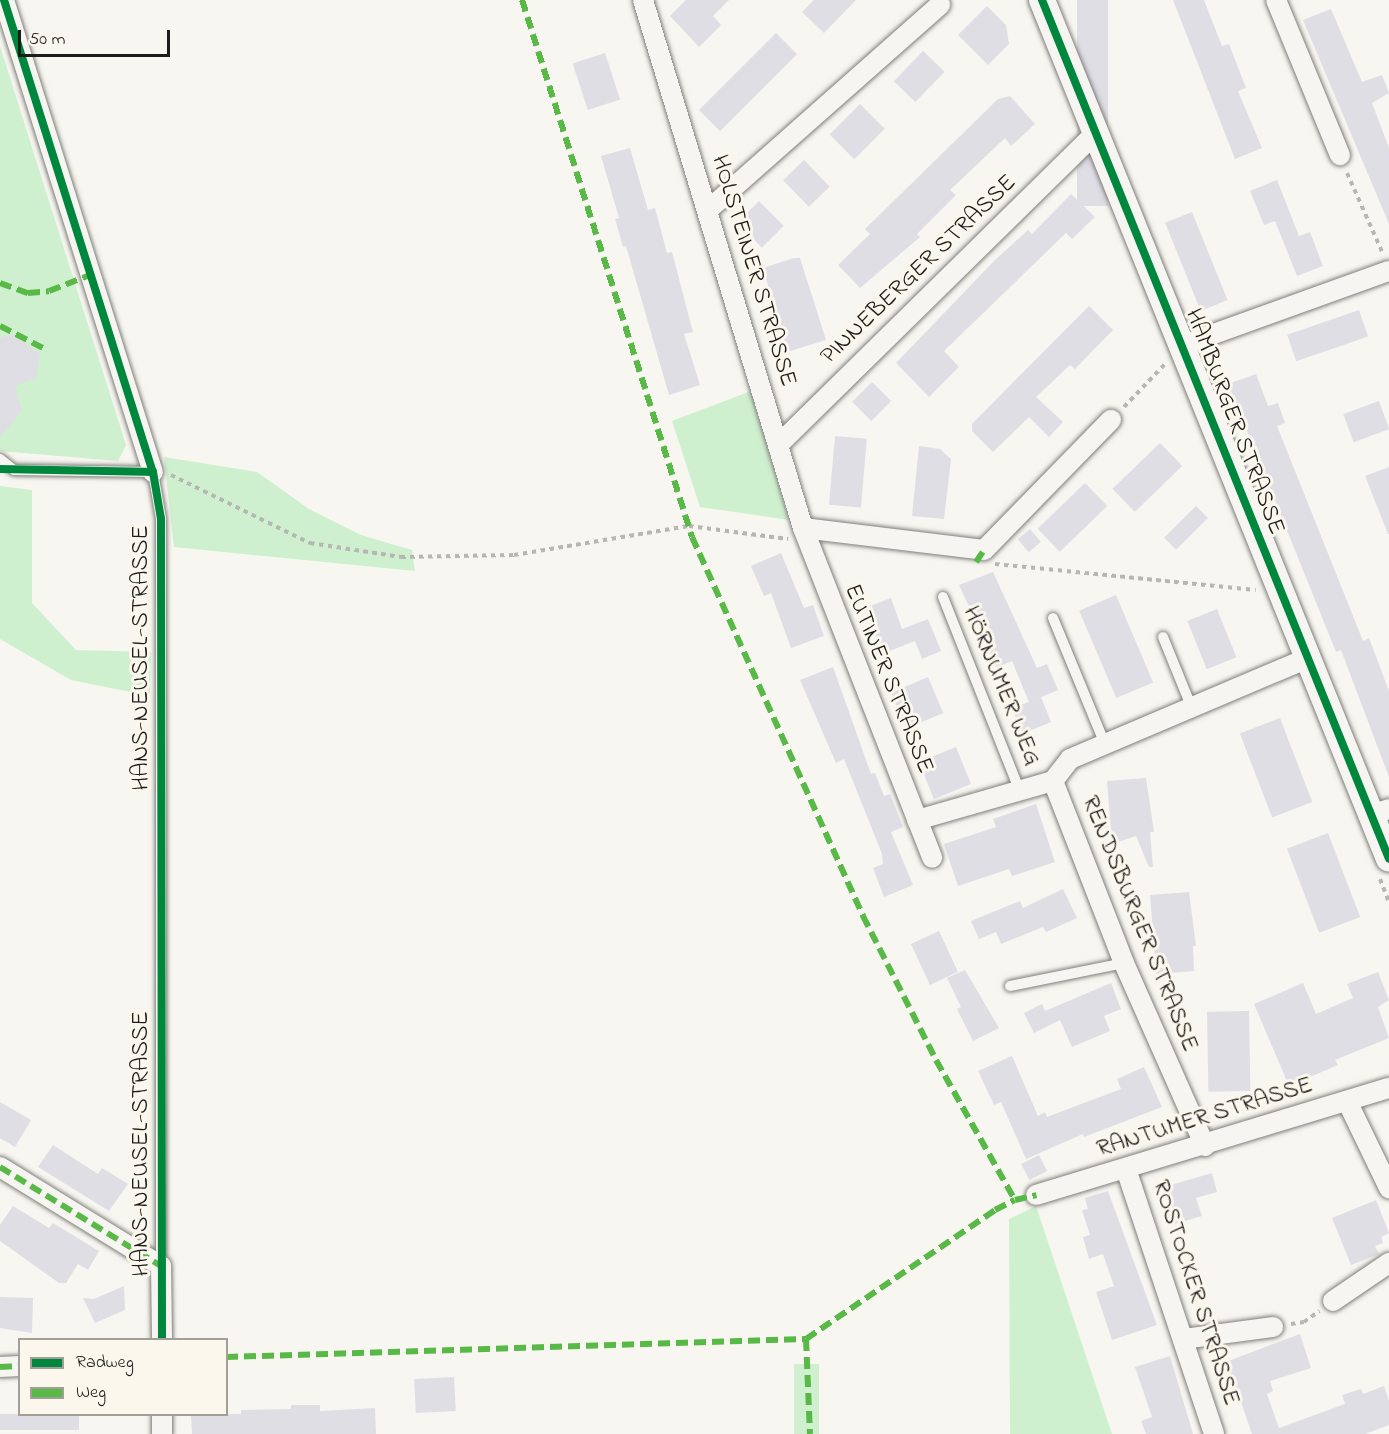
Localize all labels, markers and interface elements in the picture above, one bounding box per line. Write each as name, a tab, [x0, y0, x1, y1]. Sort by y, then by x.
scale bar	[21, 18, 172, 56]
text: 50 m	[29, 27, 66, 53]
street label: HOLSTEINER STRASSE	[704, 152, 802, 390]
street label: PINNEBERGER STRASSE	[815, 169, 1023, 371]
street label: HAMBURGER STRASSE	[1178, 305, 1290, 539]
street label: HANS-NEUSEL-STRASSE	[128, 525, 156, 791]
street label: EUTINER STRASSE	[837, 580, 939, 778]
street label: HÖRNUMER WEG	[956, 602, 1046, 770]
street label: RENDSBURGER STRASSE	[1074, 792, 1204, 1056]
street label: HANS-NEUSEL-STRASSE	[128, 1011, 156, 1277]
street label: RANTUMER STRASSE	[1094, 1071, 1316, 1165]
street label: ROSTOCKER STRASSE	[1145, 1177, 1245, 1409]
legend	[18, 1338, 228, 1416]
text: Radweg	[76, 1350, 134, 1376]
text: Weg	[76, 1380, 106, 1406]

